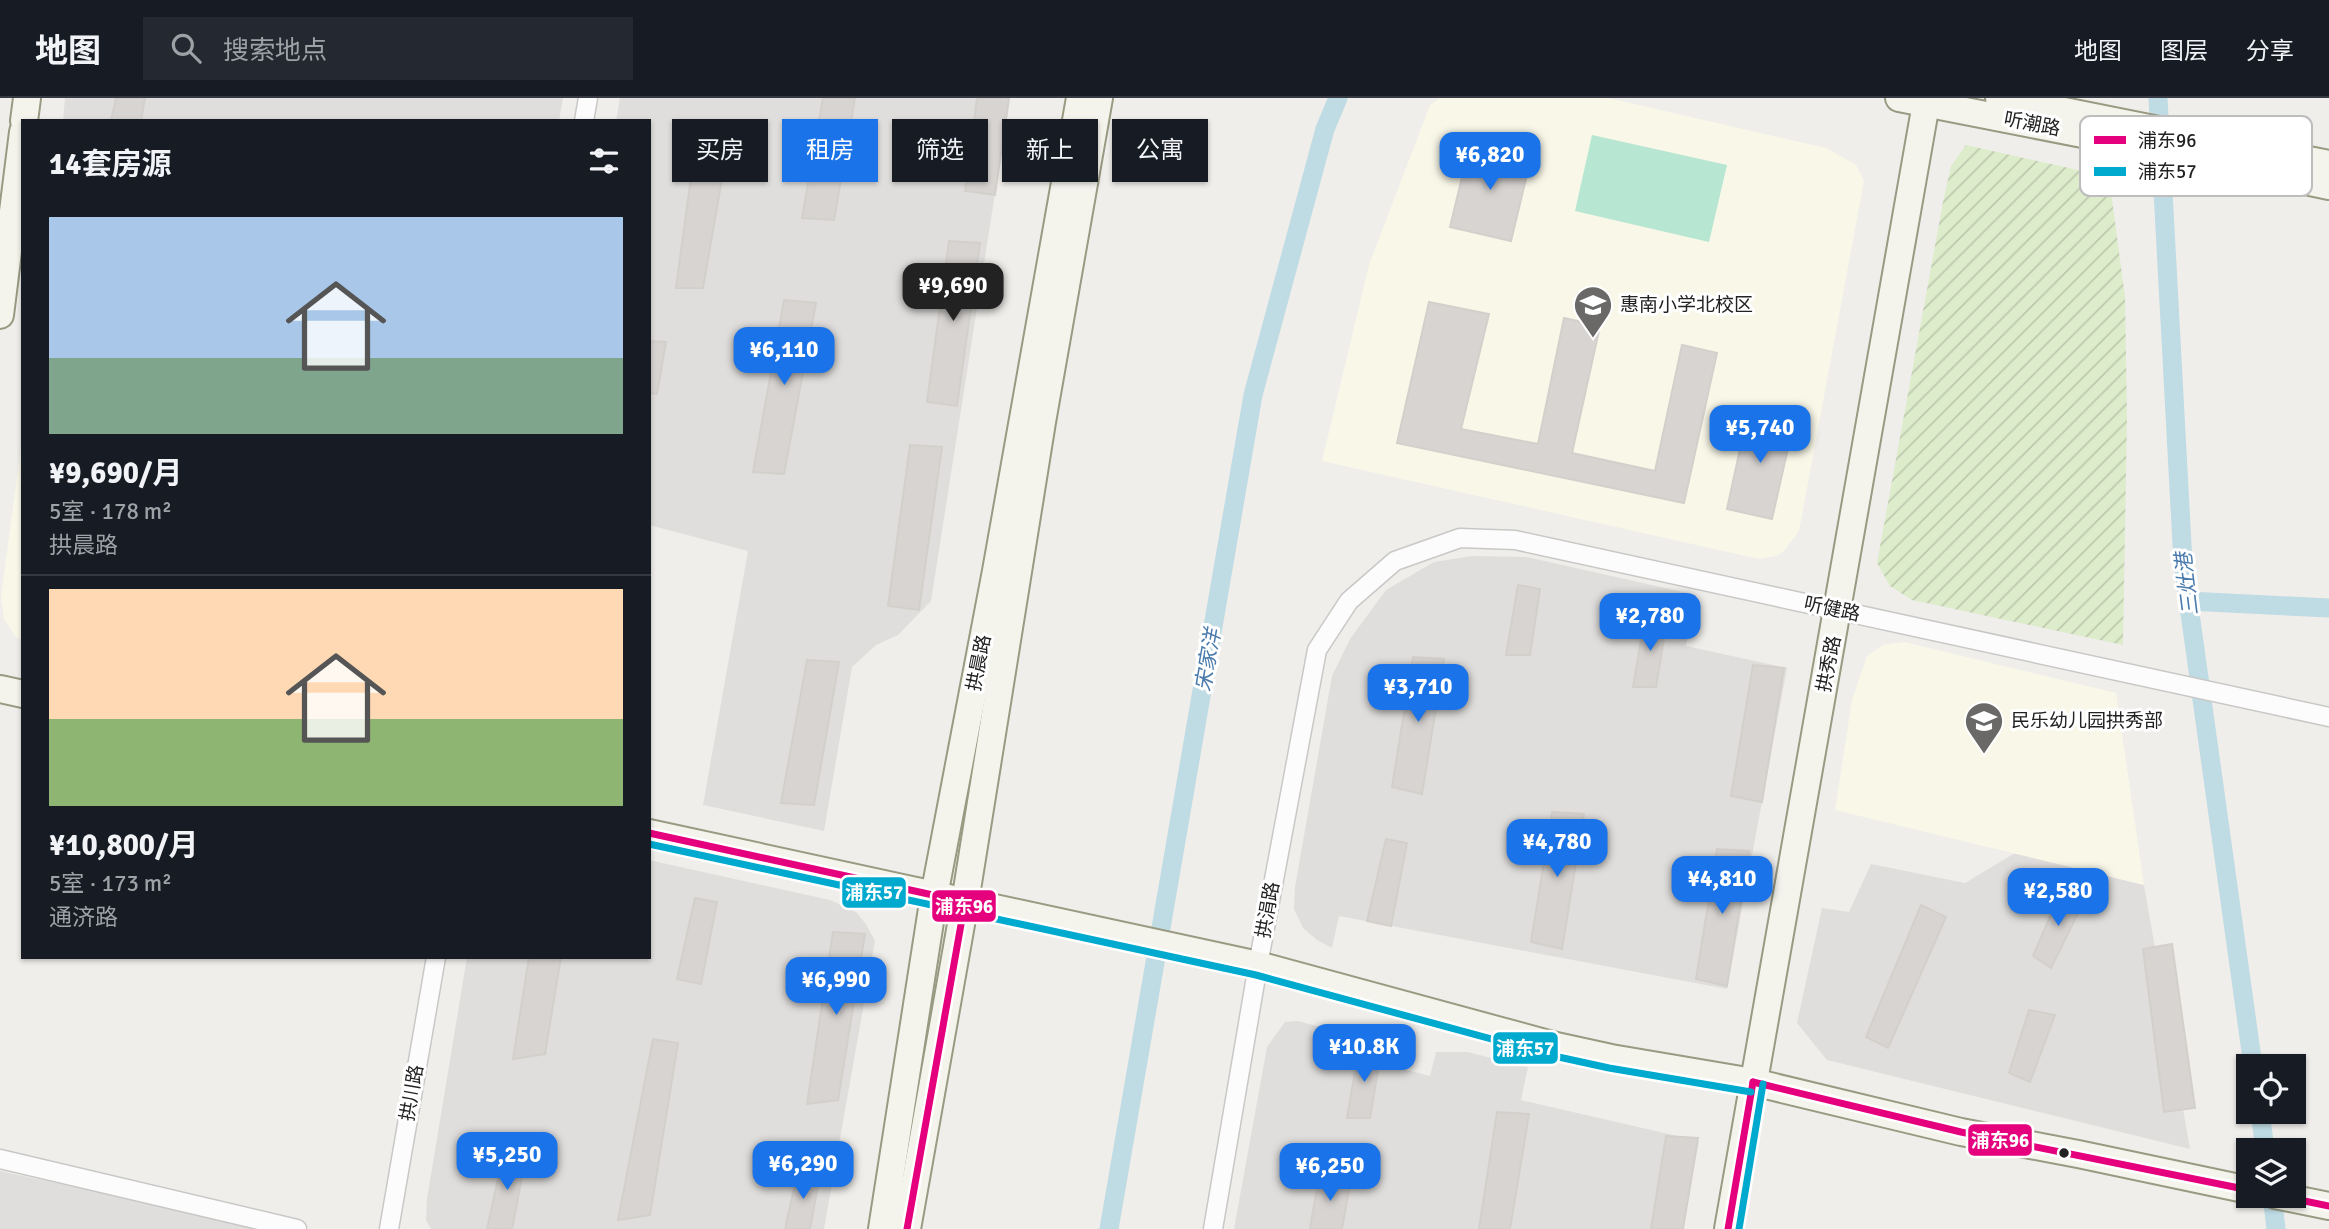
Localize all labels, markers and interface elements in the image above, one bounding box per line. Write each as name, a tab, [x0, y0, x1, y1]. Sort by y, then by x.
search box	[143, 17, 633, 80]
icon: search	[167, 29, 205, 67]
text: 地图	[35, 31, 101, 72]
text: 搜索地点	[223, 35, 327, 67]
text: 地图	[2074, 36, 2122, 66]
text: 图层	[2160, 36, 2208, 66]
text: 分享	[2246, 36, 2294, 66]
street label: 听潮路	[2002, 107, 2062, 141]
legend	[2080, 116, 2312, 196]
chip: 买房	[672, 119, 768, 182]
chip: 租房	[782, 119, 878, 182]
chip: 筛选	[892, 119, 988, 182]
chip: 新上	[1002, 119, 1098, 182]
chip: 公寓	[1112, 119, 1208, 182]
text: 浦东96	[2138, 129, 2197, 153]
pin: ¥6,820	[1433, 132, 1547, 192]
text: ¥6,820	[1456, 140, 1524, 169]
icon: filters	[585, 142, 623, 180]
text: 14套房源	[49, 146, 171, 183]
text: 浦东57	[2138, 160, 2197, 184]
icon: home	[273, 263, 399, 389]
pin: ¥9,690	[896, 264, 1010, 323]
text: ¥9,690	[919, 271, 987, 300]
school or university icon: 惠南小学北校区	[1572, 284, 1614, 339]
place label: 惠南小学北校区	[1620, 293, 1753, 317]
pin: ¥6,110	[727, 328, 841, 387]
text: ¥6,110	[750, 335, 818, 364]
pin: ¥5,740	[1703, 406, 1817, 465]
text: ¥5,740	[1726, 413, 1794, 442]
text: ¥9,690/月	[49, 455, 182, 492]
text: 5室 · 178 m²	[49, 497, 172, 526]
text: 拱晨路	[49, 531, 118, 560]
water label: 三灶港	[2170, 548, 2204, 617]
street label: 听健路	[1802, 591, 1862, 627]
pin: ¥2,780	[1593, 594, 1707, 653]
text: ¥2,780	[1616, 601, 1684, 630]
water label: 宋家洋	[1190, 624, 1227, 693]
street label: 拱晨路	[962, 633, 996, 693]
street label: 拱秀路	[1812, 634, 1846, 694]
icon: home	[273, 635, 399, 761]
pin: ¥3,710	[1361, 664, 1475, 724]
text: ¥3,710	[1384, 672, 1452, 701]
school or university icon: 民乐幼儿园拱秀部	[1963, 700, 2005, 755]
place label: 民乐幼儿园拱秀部	[2011, 709, 2163, 733]
pin: ¥4,780	[1500, 820, 1614, 879]
text: ¥10,800/月	[49, 827, 199, 864]
text: ¥4,780	[1523, 827, 1591, 856]
pin: ¥4,810	[1665, 856, 1779, 916]
text: ¥4,810	[1688, 864, 1756, 893]
pin: ¥2,580	[2001, 868, 2115, 928]
text: 5室 · 173 m²	[49, 869, 172, 898]
line badge: 浦东57	[841, 876, 907, 909]
text: ¥2,580	[2024, 876, 2092, 905]
street label: 拱涓路	[1251, 880, 1285, 940]
text: 浦东57	[845, 881, 903, 905]
line badge: 浦东96	[931, 889, 997, 923]
text: 浦东96	[935, 895, 993, 919]
text: 通济路	[49, 903, 118, 932]
pin: ¥6,990	[779, 958, 893, 1017]
text: ¥6,990	[802, 965, 870, 994]
pin: ¥10.8K	[1307, 1024, 1421, 1084]
line badge: 浦东57	[1492, 1031, 1559, 1065]
text: ¥10.8K	[1329, 1032, 1399, 1061]
text: 浦东57	[1496, 1037, 1554, 1061]
map controls	[2236, 1054, 2306, 1208]
button: locate	[2236, 1054, 2306, 1124]
street label: 拱川路	[395, 1063, 429, 1123]
line badge: 浦东96	[1967, 1123, 2033, 1157]
text: 浦东96	[1971, 1129, 2029, 1153]
pin: ¥5,250	[450, 1132, 564, 1192]
button: layers	[2236, 1138, 2306, 1208]
text: ¥5,250	[473, 1140, 541, 1169]
pin: ¥6,290	[746, 1142, 860, 1201]
pin: ¥6,250	[1273, 1144, 1387, 1203]
unlabelled marker	[2057, 1146, 2071, 1160]
text: ¥6,290	[769, 1149, 837, 1178]
text: ¥6,250	[1296, 1151, 1364, 1180]

